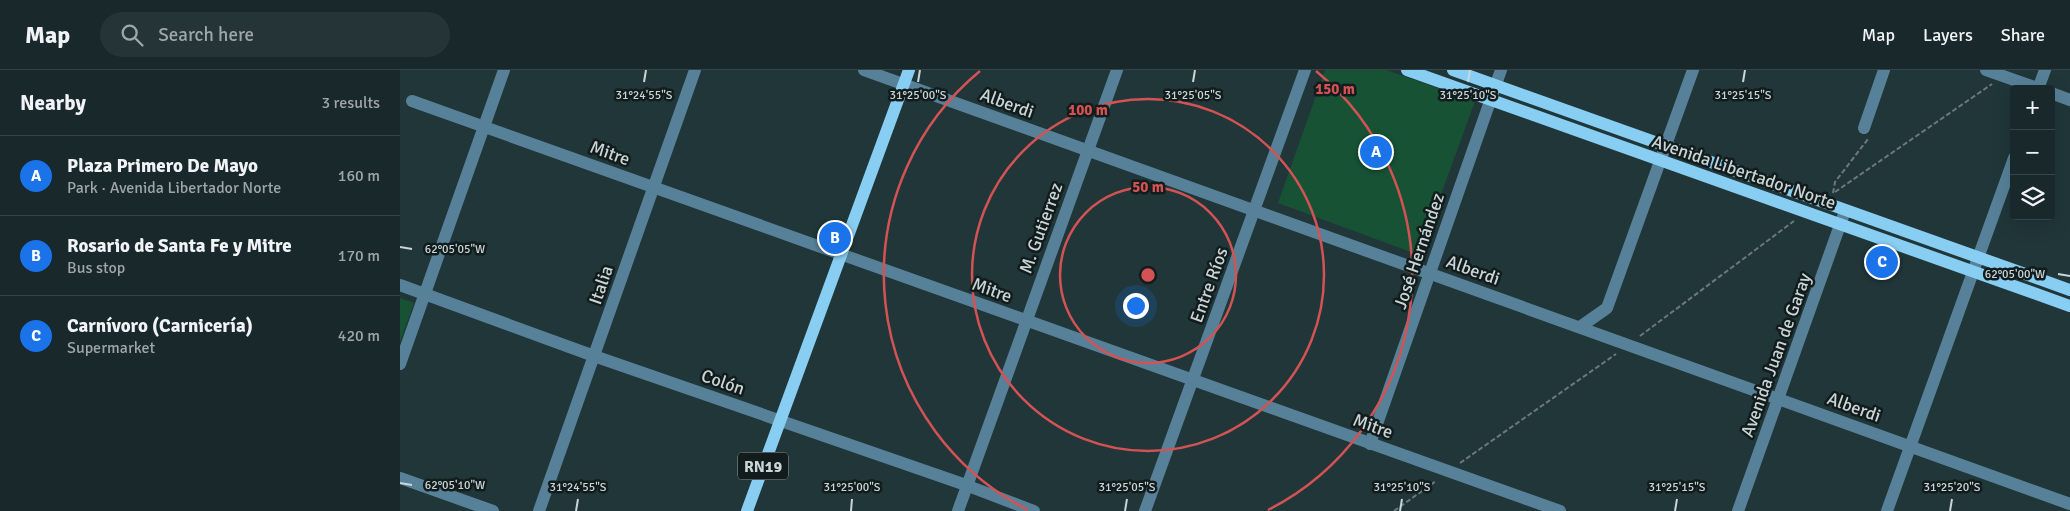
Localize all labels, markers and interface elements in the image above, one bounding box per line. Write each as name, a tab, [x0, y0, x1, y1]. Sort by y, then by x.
search box	[100, 12, 450, 57]
text: Map	[25, 20, 70, 50]
icon: search	[118, 21, 146, 49]
text: Search here	[158, 23, 254, 47]
text: Map	[1862, 24, 1895, 46]
text: Layers	[1923, 24, 1973, 46]
text: Share	[2001, 24, 2045, 46]
text: 150 m	[1315, 80, 1355, 98]
street label: Alberdi	[977, 83, 1037, 123]
map controls	[2010, 85, 2055, 220]
button: +	[2010, 85, 2055, 130]
text: 31°24'55"S	[615, 88, 673, 103]
text: 31°25'00"S	[889, 88, 947, 103]
text: 31°25'05"S	[1164, 88, 1222, 103]
text: 31°25'10"S	[1439, 88, 1497, 103]
text: 31°25'15"S	[1714, 88, 1772, 103]
text: Nearby	[20, 90, 86, 116]
text: 3 results	[321, 93, 380, 113]
text: 100 m	[1068, 101, 1108, 119]
street label: Avenida Libertador Norte	[1649, 130, 1839, 214]
button: −	[2010, 130, 2055, 175]
pin: A	[1360, 133, 1392, 171]
street label: Mitre	[587, 136, 633, 170]
text: Plaza Primero De Mayo	[67, 154, 258, 178]
text: A	[31, 166, 41, 186]
text: 160 m	[338, 166, 380, 186]
button: layers	[2010, 175, 2055, 220]
text: Park · Avenida Libertador Norte	[67, 178, 281, 198]
text: 50 m	[1132, 178, 1164, 196]
street label: M. Gutierrez	[1014, 180, 1068, 276]
street label: José Hernández	[1389, 190, 1449, 312]
pin: B	[819, 219, 851, 257]
text: Rosario de Santa Fe y Mitre	[67, 234, 292, 258]
text: 62°05'05"W	[425, 242, 485, 257]
pin: C	[1866, 243, 1898, 281]
street label: Entre Ríos	[1185, 244, 1233, 326]
text: B	[31, 246, 41, 266]
text: 170 m	[338, 246, 380, 266]
street label: Alberdi	[1443, 250, 1503, 290]
text: Bus stop	[67, 258, 125, 278]
street label: Italia	[584, 263, 618, 307]
centre of rings	[1139, 266, 1157, 284]
text: 62°05'00"W	[1985, 267, 2045, 282]
street label: Avenida Juan de Garay	[1736, 269, 1816, 440]
street label: Mitre	[969, 273, 1015, 307]
your location	[1123, 293, 1149, 319]
text: Carnívoro (Carnicería)	[67, 314, 253, 338]
text: C	[31, 326, 41, 346]
text: 420 m	[338, 326, 380, 346]
text: Supermarket	[67, 338, 155, 358]
street label: Colón	[698, 364, 748, 400]
street label: Alberdi	[1824, 387, 1884, 427]
street label: Mitre	[1350, 409, 1396, 443]
road number: RN19	[738, 452, 788, 480]
text: 62°05'10"W	[425, 478, 485, 493]
text: 31°24'55"S	[549, 480, 607, 495]
text: 31°25'00"S	[823, 480, 881, 495]
text: 31°25'05"S	[1098, 480, 1156, 495]
text: 31°25'10"S	[1373, 480, 1431, 495]
text: 31°25'15"S	[1648, 480, 1706, 495]
text: 31°25'20"S	[1923, 480, 1981, 495]

